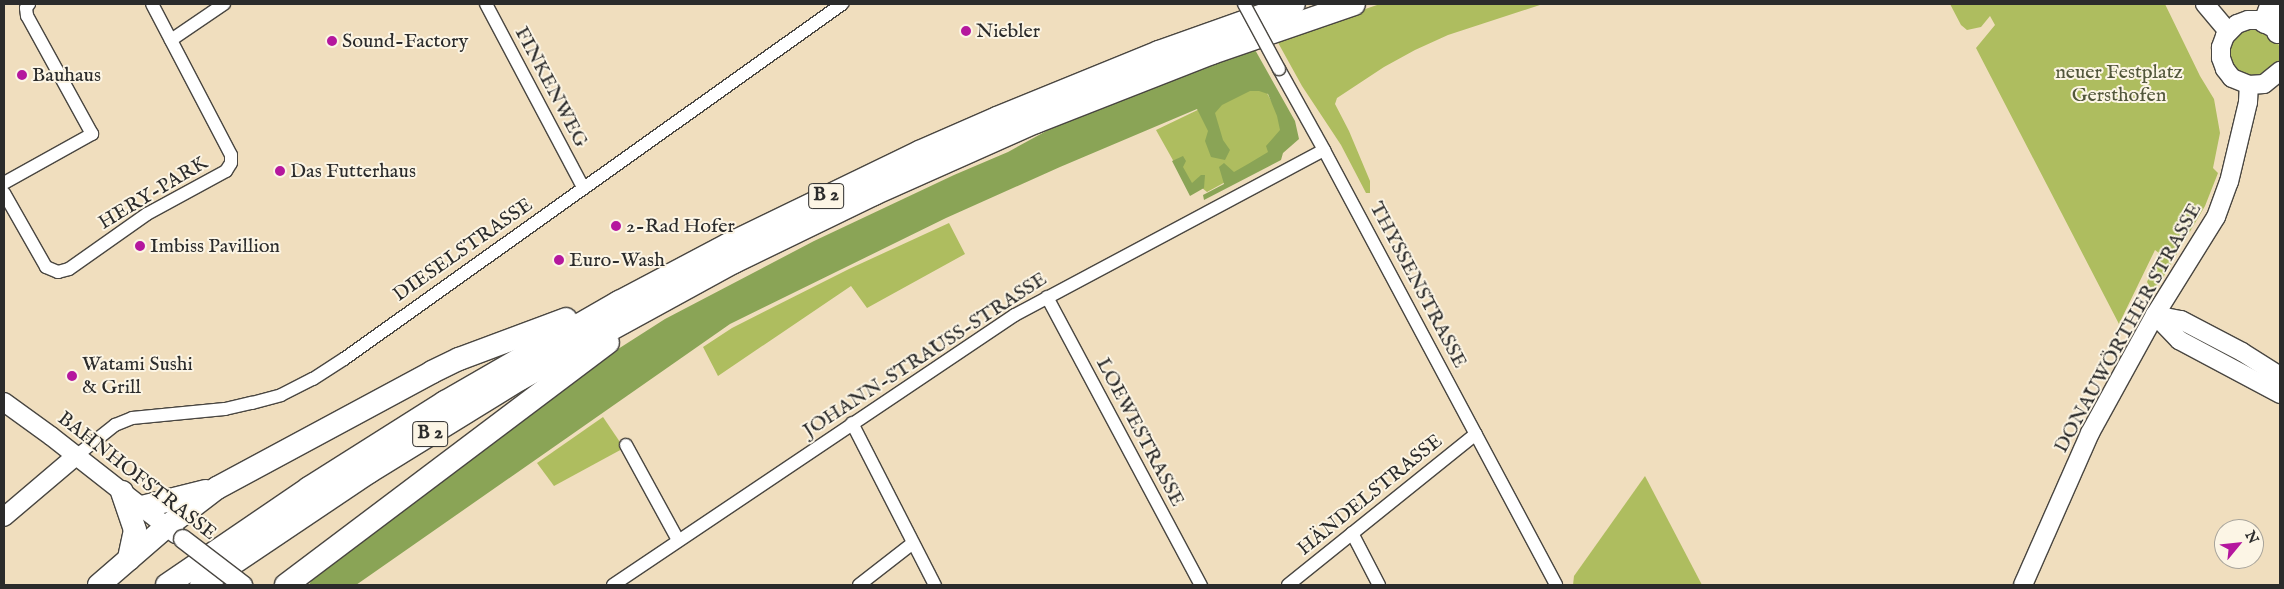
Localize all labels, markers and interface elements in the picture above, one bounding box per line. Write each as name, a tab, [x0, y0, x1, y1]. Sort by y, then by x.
place label: Niebler	[976, 19, 1040, 43]
street label: FINKENWEG	[509, 23, 593, 151]
marker: Niebler	[960, 25, 972, 37]
place label: Sound-Factory	[342, 29, 468, 53]
marker: Sound-Factory	[326, 35, 338, 47]
park label: neuer Festplatz Gersthofen	[2055, 61, 2183, 108]
place label: Bauhaus	[32, 63, 101, 87]
marker: Bauhaus	[16, 69, 28, 81]
street label: HERY-PARK	[94, 151, 212, 235]
place label: Das Futterhaus	[290, 159, 416, 183]
marker: Das Futterhaus	[274, 165, 286, 177]
road number: B 2	[807, 180, 845, 212]
street label: DIESELSTRASSE	[389, 193, 537, 307]
street label: THYSSENSTRASSE	[1364, 198, 1472, 372]
street label: DONAUWÖRTHER STRASSE	[2049, 199, 2207, 457]
place label: 2-Rad Hofer	[626, 214, 735, 238]
marker: 2-Rad Hofer	[610, 220, 622, 232]
place label: Imbiss Pavillion	[150, 234, 280, 258]
marker: Imbiss Pavillion	[134, 240, 146, 252]
place label: Euro-Wash	[569, 248, 665, 272]
marker: Euro-Wash	[553, 254, 565, 266]
street label: JOHANN-STRAUSS-STRASSE	[799, 267, 1051, 443]
place label: Watami Sushi & Grill	[82, 352, 193, 399]
street label: LOEWESTRASSE	[1091, 354, 1189, 510]
marker: Watami Sushi & Grill	[66, 370, 78, 382]
street label: BAHNHOFSTRASSE	[53, 407, 221, 545]
road number: B 2	[411, 418, 449, 450]
street label: HÄNDELSTRASSE	[1293, 429, 1447, 561]
north arrow	[2214, 519, 2264, 569]
text: N	[2241, 528, 2262, 547]

